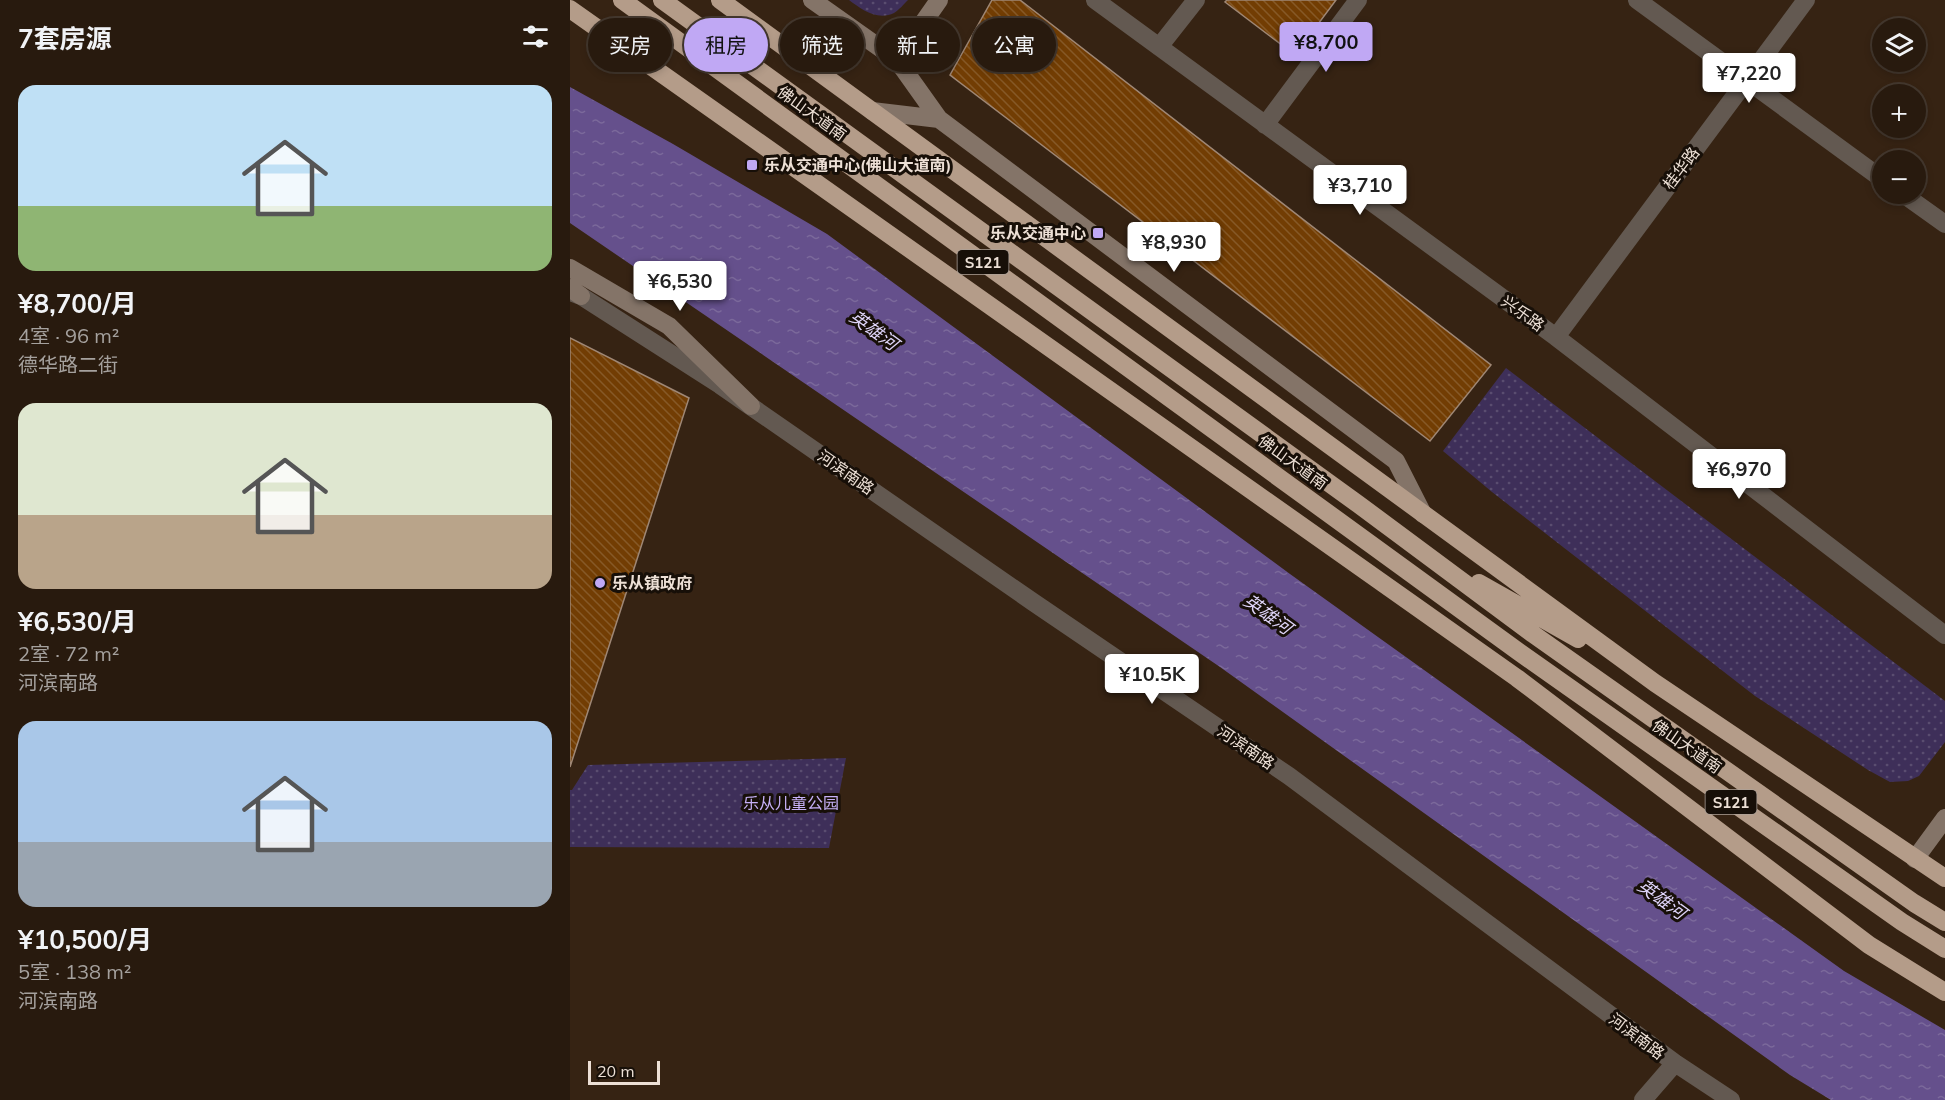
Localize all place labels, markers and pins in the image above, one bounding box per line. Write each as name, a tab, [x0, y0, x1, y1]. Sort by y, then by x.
pin: ¥8,700	[1277, 22, 1375, 73]
pin: ¥7,220	[1700, 53, 1798, 104]
place label: 乐从交通中心(佛山大道南)	[764, 155, 951, 175]
marker: 乐从交通中心(佛山大道南)	[745, 158, 759, 172]
pin: ¥3,710	[1311, 165, 1409, 216]
pin: ¥8,930	[1125, 222, 1223, 273]
place label: 乐从交通中心	[990, 223, 1086, 243]
marker: 乐从交通中心	[1091, 226, 1105, 240]
pin: ¥6,530	[631, 261, 729, 312]
pin: ¥6,970	[1690, 449, 1788, 500]
place label: 乐从镇政府	[612, 573, 692, 593]
marker: 乐从镇政府	[593, 576, 607, 590]
pin: ¥10.5K	[1103, 654, 1201, 705]

